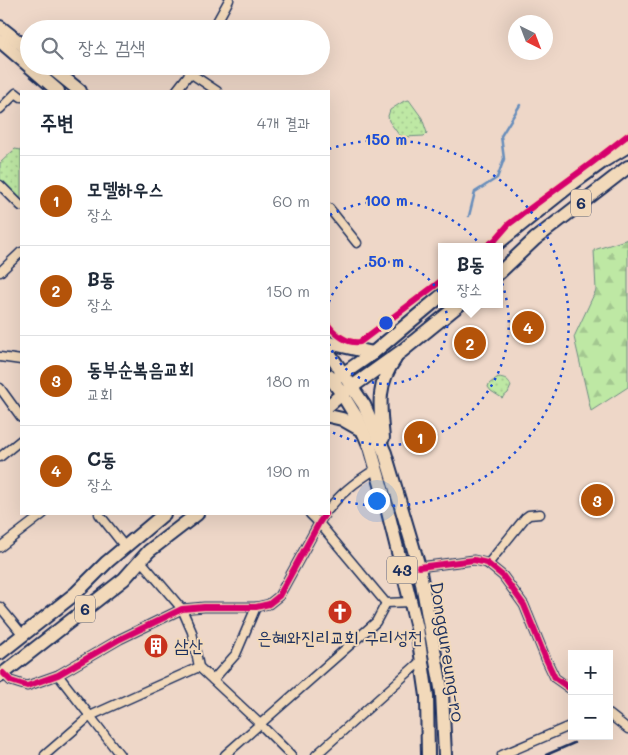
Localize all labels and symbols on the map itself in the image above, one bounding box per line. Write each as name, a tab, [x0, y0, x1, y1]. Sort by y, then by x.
north arrow	[508, 15, 553, 60]
text: 150 m	[365, 129, 407, 149]
text: 100 m	[364, 190, 408, 210]
road number: 6	[571, 190, 591, 217]
text: 50 m	[368, 251, 404, 271]
pin: 4	[512, 308, 544, 346]
centre of rings	[377, 314, 395, 332]
pin: 2	[454, 324, 486, 362]
pin: 1	[404, 418, 436, 456]
pin: 3	[581, 481, 613, 519]
your location	[364, 488, 390, 514]
road number: 43	[387, 556, 417, 584]
street label: Donggureung-ro	[425, 580, 471, 724]
road number: 6	[75, 596, 95, 622]
church icon: 은혜와진리교회 구리성전	[327, 599, 353, 625]
place label: 은혜와진리교회 구리성전	[257, 625, 423, 649]
building icon: 삼산	[143, 633, 169, 659]
place label: 삼산	[174, 633, 203, 657]

